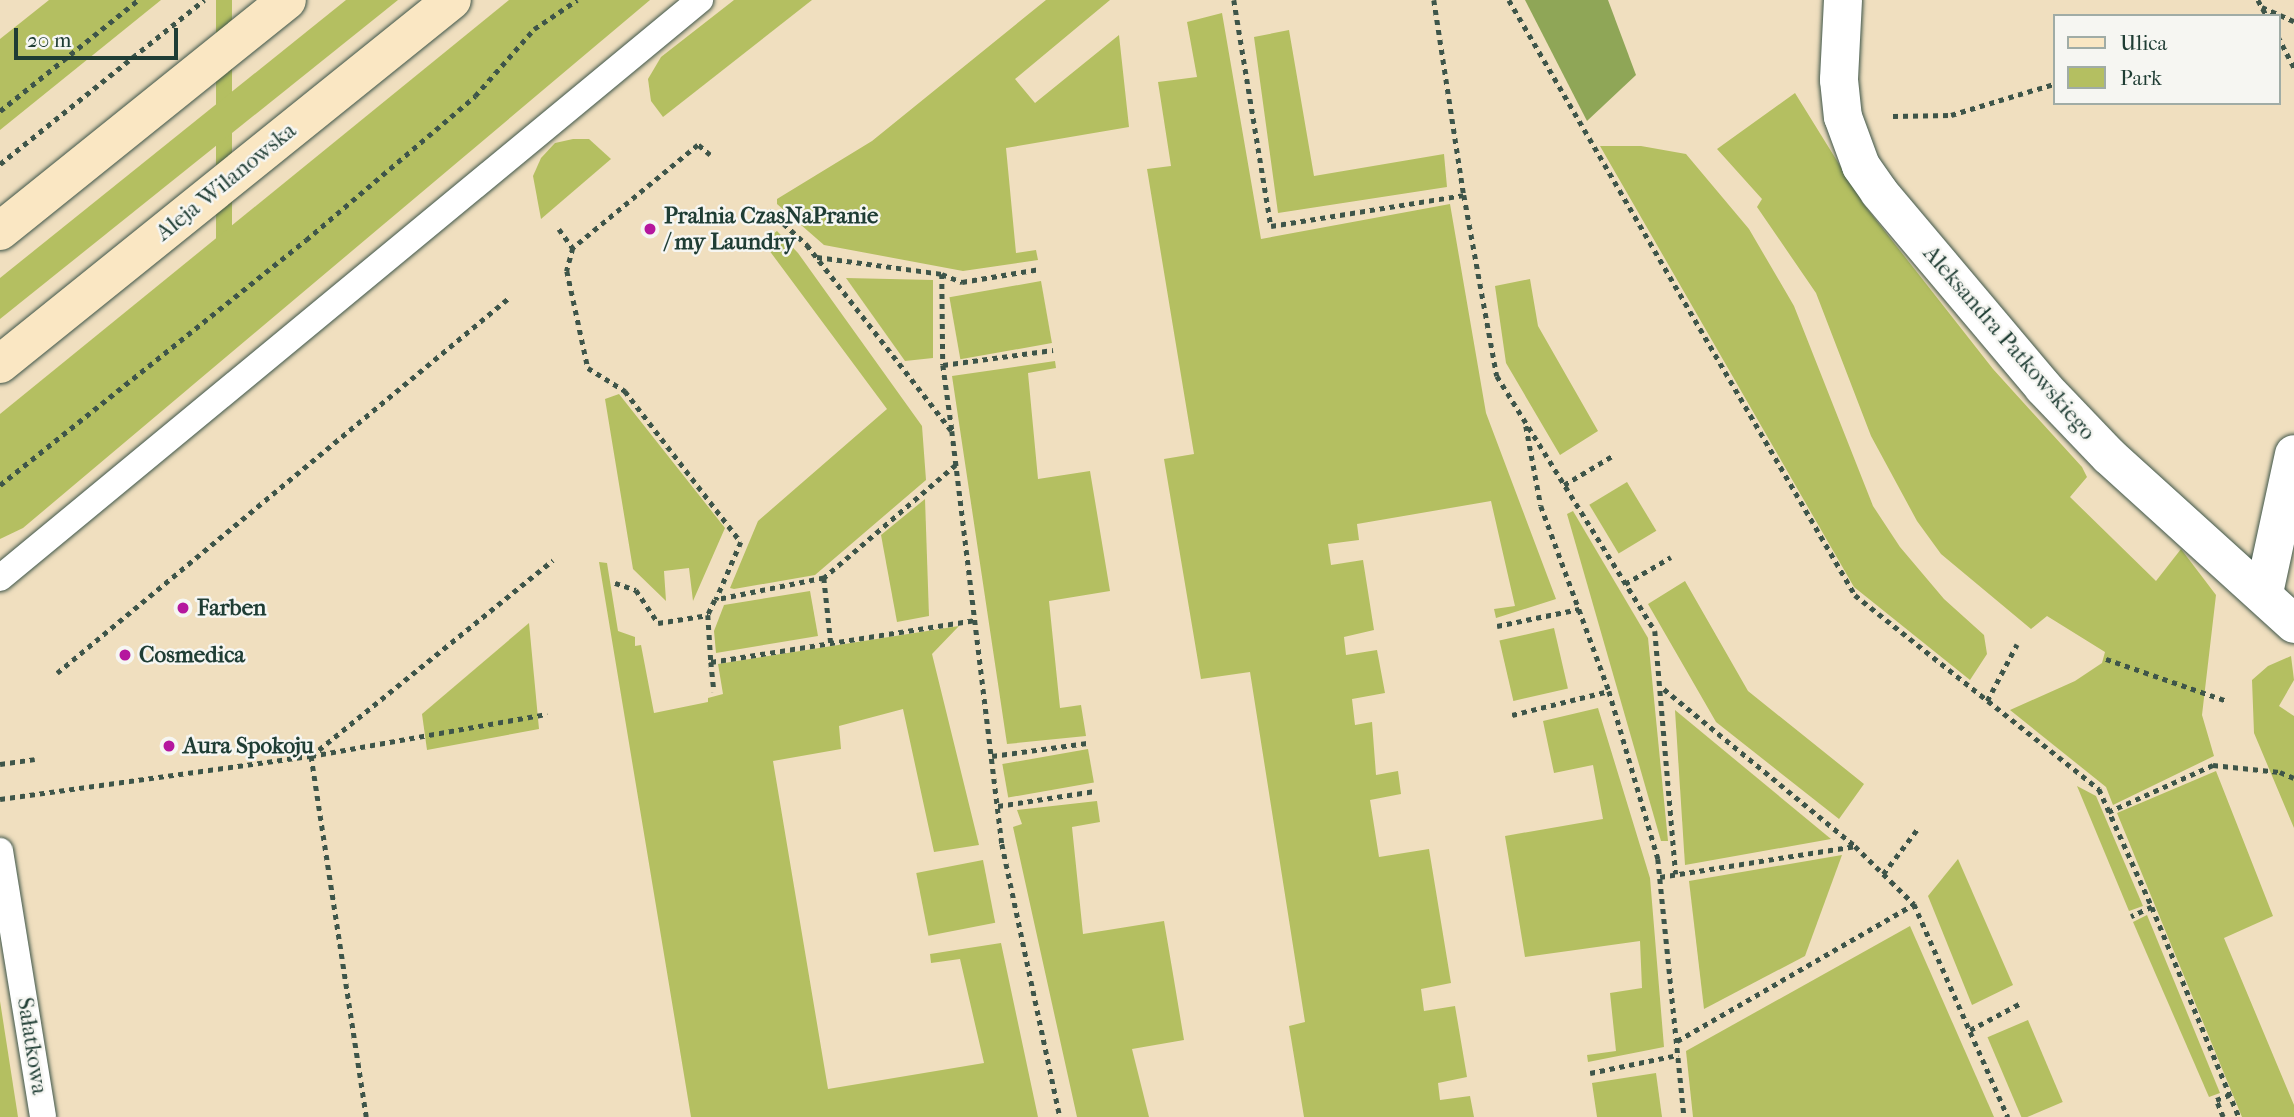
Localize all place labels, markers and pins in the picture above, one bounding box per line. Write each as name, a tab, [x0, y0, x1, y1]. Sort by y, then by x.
place label: Pralnia CzasNaPranie / my Laundry	[664, 202, 878, 256]
marker: Pralnia CzasNaPranie / my Laundry	[642, 221, 658, 237]
place label: Farben	[197, 594, 266, 622]
marker: Farben	[175, 600, 191, 616]
place label: Cosmedica	[139, 641, 245, 669]
marker: Cosmedica	[117, 647, 133, 663]
place label: Aura Spokoju	[183, 732, 314, 760]
marker: Aura Spokoju	[161, 738, 177, 754]

